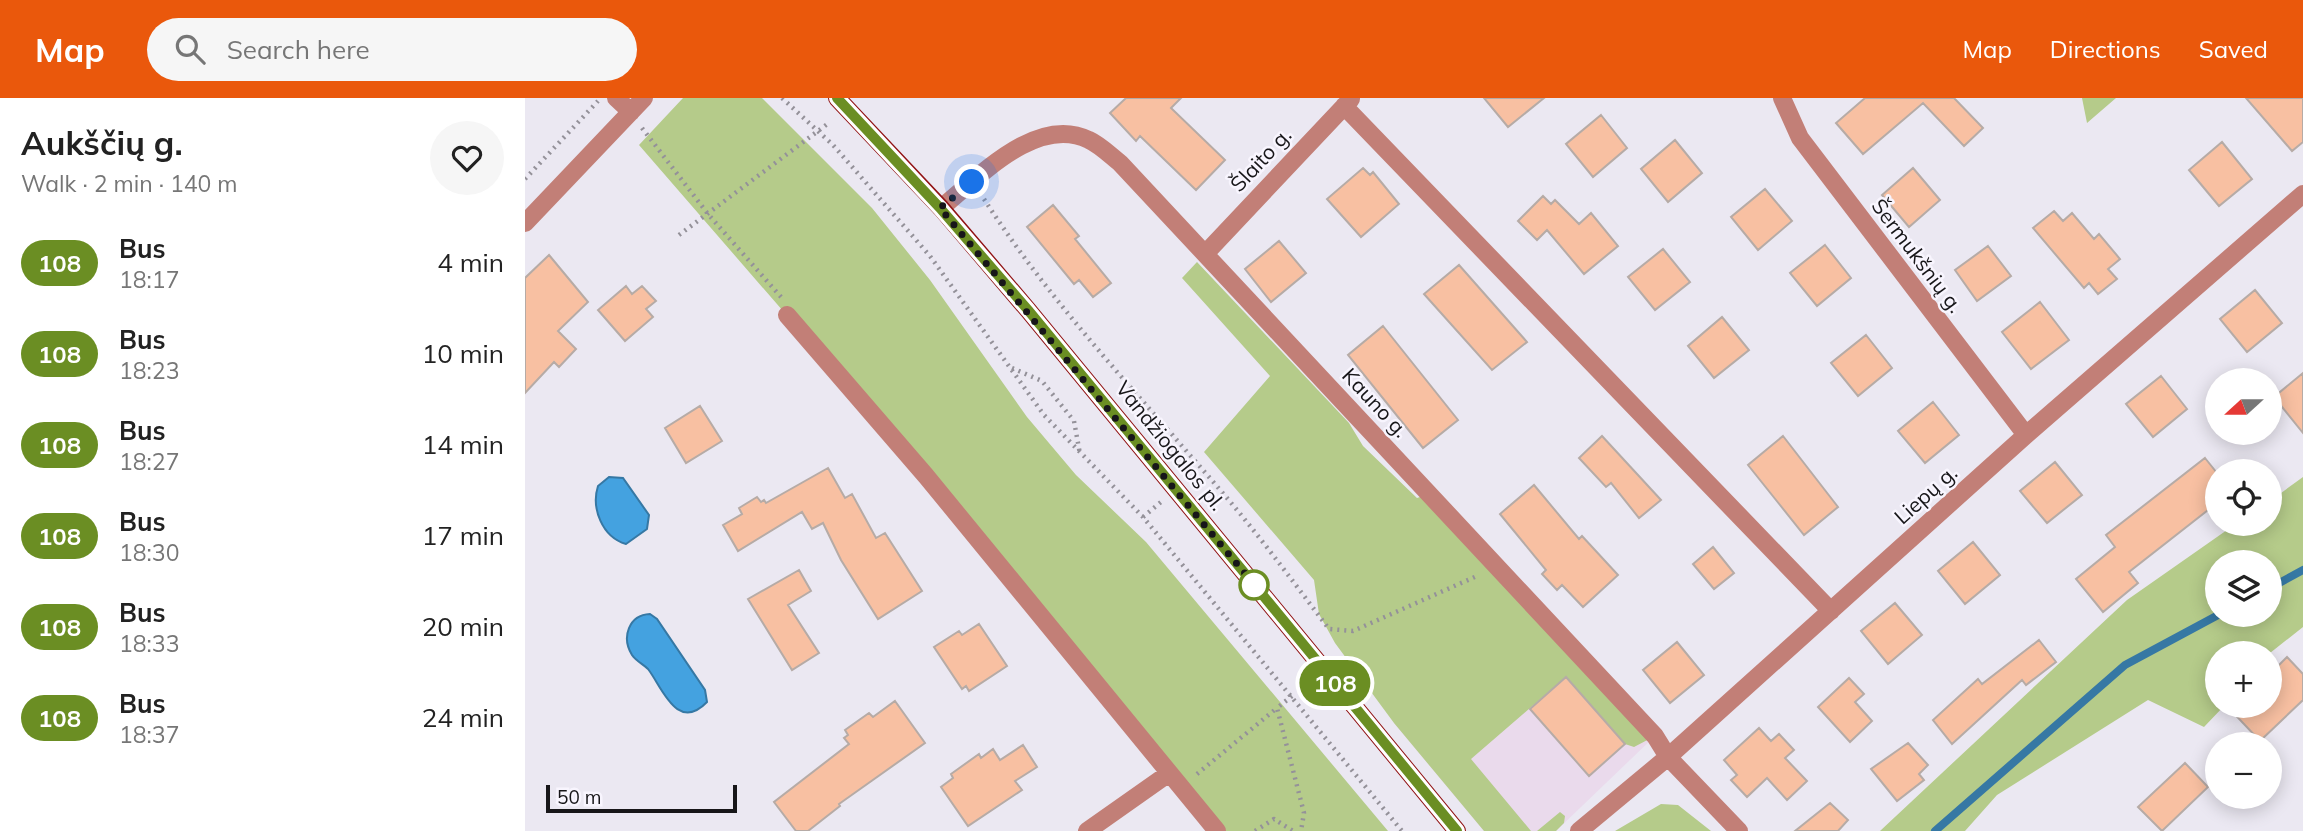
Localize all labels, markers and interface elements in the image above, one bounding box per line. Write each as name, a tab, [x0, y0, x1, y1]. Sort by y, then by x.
search box	[147, 18, 637, 81]
text: Map	[35, 29, 105, 70]
icon: search	[171, 30, 209, 68]
text: Search here	[227, 33, 370, 66]
text: Map	[1962, 34, 2012, 64]
text: Directions	[2050, 34, 2161, 64]
text: Saved	[2199, 34, 2268, 64]
button: heart	[430, 121, 504, 195]
text: Aukščių g.	[21, 122, 183, 163]
street label: Šlaito g.	[1224, 122, 1296, 197]
your location	[954, 164, 989, 199]
text: Walk · 2 min · 140 m	[21, 169, 238, 198]
street label: Šermukšnių g.	[1866, 193, 1969, 318]
text: Bus	[119, 232, 165, 265]
text: 4 min	[437, 246, 504, 279]
text: 108	[38, 248, 81, 278]
text: 18:17	[119, 265, 179, 294]
text: Bus	[119, 323, 165, 356]
text: 10 min	[422, 337, 504, 370]
text: 108	[38, 339, 81, 369]
text: 18:23	[119, 356, 179, 385]
street label: Kauno g.	[1337, 362, 1414, 442]
north arrow	[2205, 368, 2282, 444]
map controls	[2205, 368, 2282, 809]
street label: Vandžiogalos pl.	[1111, 375, 1231, 515]
text: Bus	[119, 414, 165, 447]
text: 14 min	[422, 428, 504, 461]
text: 108	[38, 430, 81, 460]
text: 18:27	[119, 447, 179, 476]
street label: Liepų g.	[1889, 459, 1962, 529]
button: locate	[2205, 459, 2282, 536]
text: Bus	[119, 505, 165, 538]
text: 17 min	[422, 519, 504, 552]
text: 108	[38, 521, 81, 551]
text: 18:30	[119, 538, 179, 567]
button: layers	[2205, 550, 2282, 627]
unlabelled marker	[1239, 570, 1269, 600]
text: Bus	[119, 596, 165, 629]
text: 20 min	[422, 610, 504, 643]
text: 108	[38, 612, 81, 642]
text: 18:33	[119, 629, 179, 658]
button: +	[2205, 641, 2282, 718]
line badge: 108	[1295, 660, 1375, 706]
text: 108	[1313, 668, 1357, 698]
text: Bus	[119, 687, 165, 720]
text: 24 min	[422, 701, 504, 734]
text: 108	[38, 703, 81, 733]
text: 18:37	[119, 720, 179, 749]
button: −	[2205, 732, 2282, 809]
scale bar	[546, 782, 737, 814]
text: 50 m	[557, 785, 601, 809]

